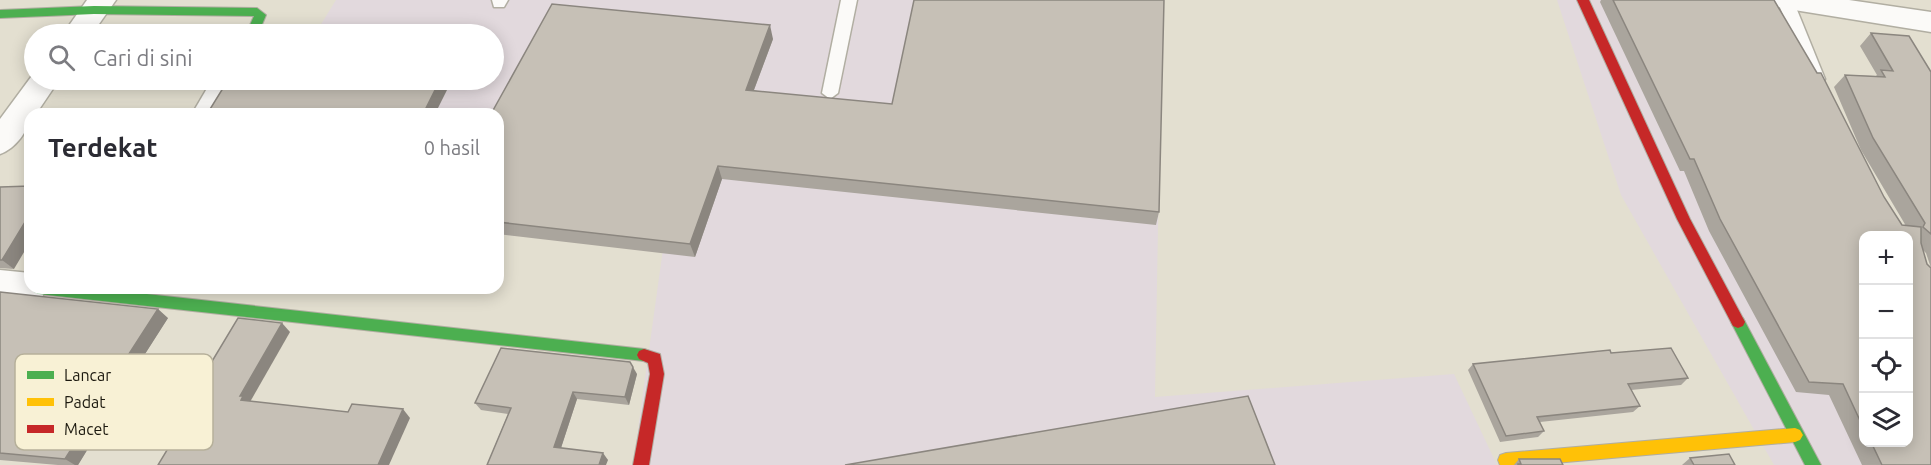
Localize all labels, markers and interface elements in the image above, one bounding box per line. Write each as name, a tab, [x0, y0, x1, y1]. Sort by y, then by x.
search box	[24, 24, 504, 90]
icon: search	[45, 41, 78, 74]
text: Cari di sini	[93, 45, 193, 70]
text: Terdekat	[48, 133, 158, 162]
text: 0 hasil	[424, 136, 480, 159]
map controls	[1859, 231, 1913, 447]
button: +	[1859, 231, 1913, 285]
button: −	[1859, 285, 1913, 339]
button: locate	[1859, 339, 1913, 393]
legend	[15, 354, 213, 450]
text: Lancar	[64, 366, 111, 384]
text: Padat	[64, 393, 106, 411]
button: layers	[1859, 393, 1913, 447]
text: Macet	[64, 420, 109, 438]

